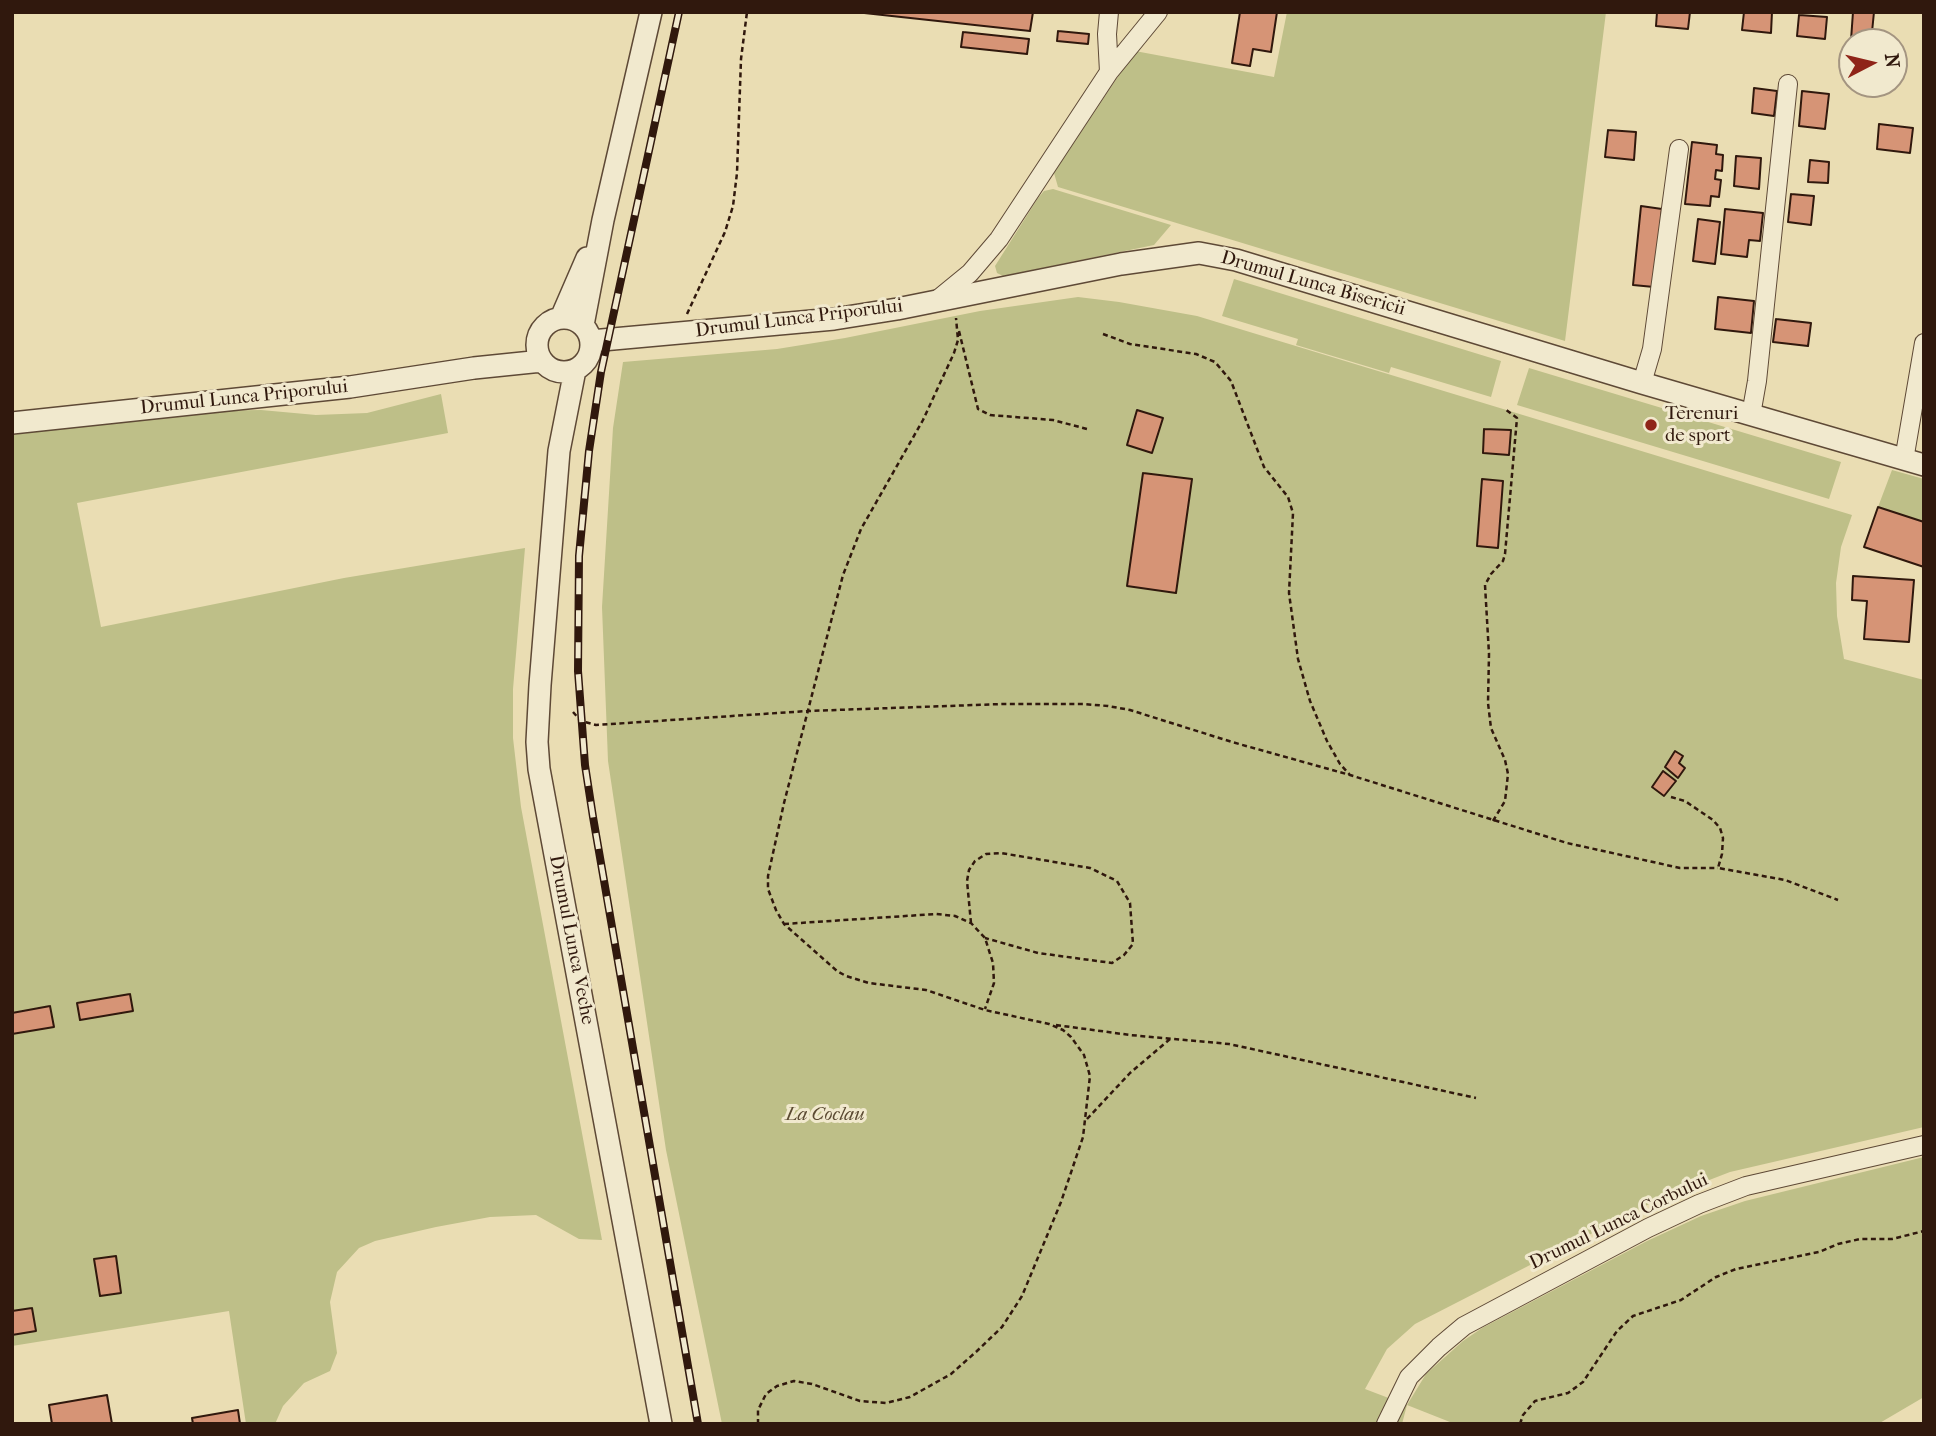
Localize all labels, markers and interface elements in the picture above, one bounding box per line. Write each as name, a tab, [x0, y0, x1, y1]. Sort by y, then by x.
north arrow	[1838, 28, 1908, 98]
text: N	[1880, 52, 1904, 69]
street label: Drumul Lunca Bisericii	[1218, 247, 1408, 321]
street label: Drumul Lunca Priporului	[694, 295, 904, 343]
street label: Drumul Lunca Priporului	[139, 376, 349, 420]
place label: Terenuri de sport	[1665, 403, 1738, 447]
marker: Terenuri de sport	[1643, 417, 1659, 433]
street label: Drumul Lunca Veche	[543, 853, 599, 1027]
park label: La Coclau	[785, 1104, 865, 1126]
street label: Drumul Lunca Corbului	[1526, 1169, 1712, 1275]

